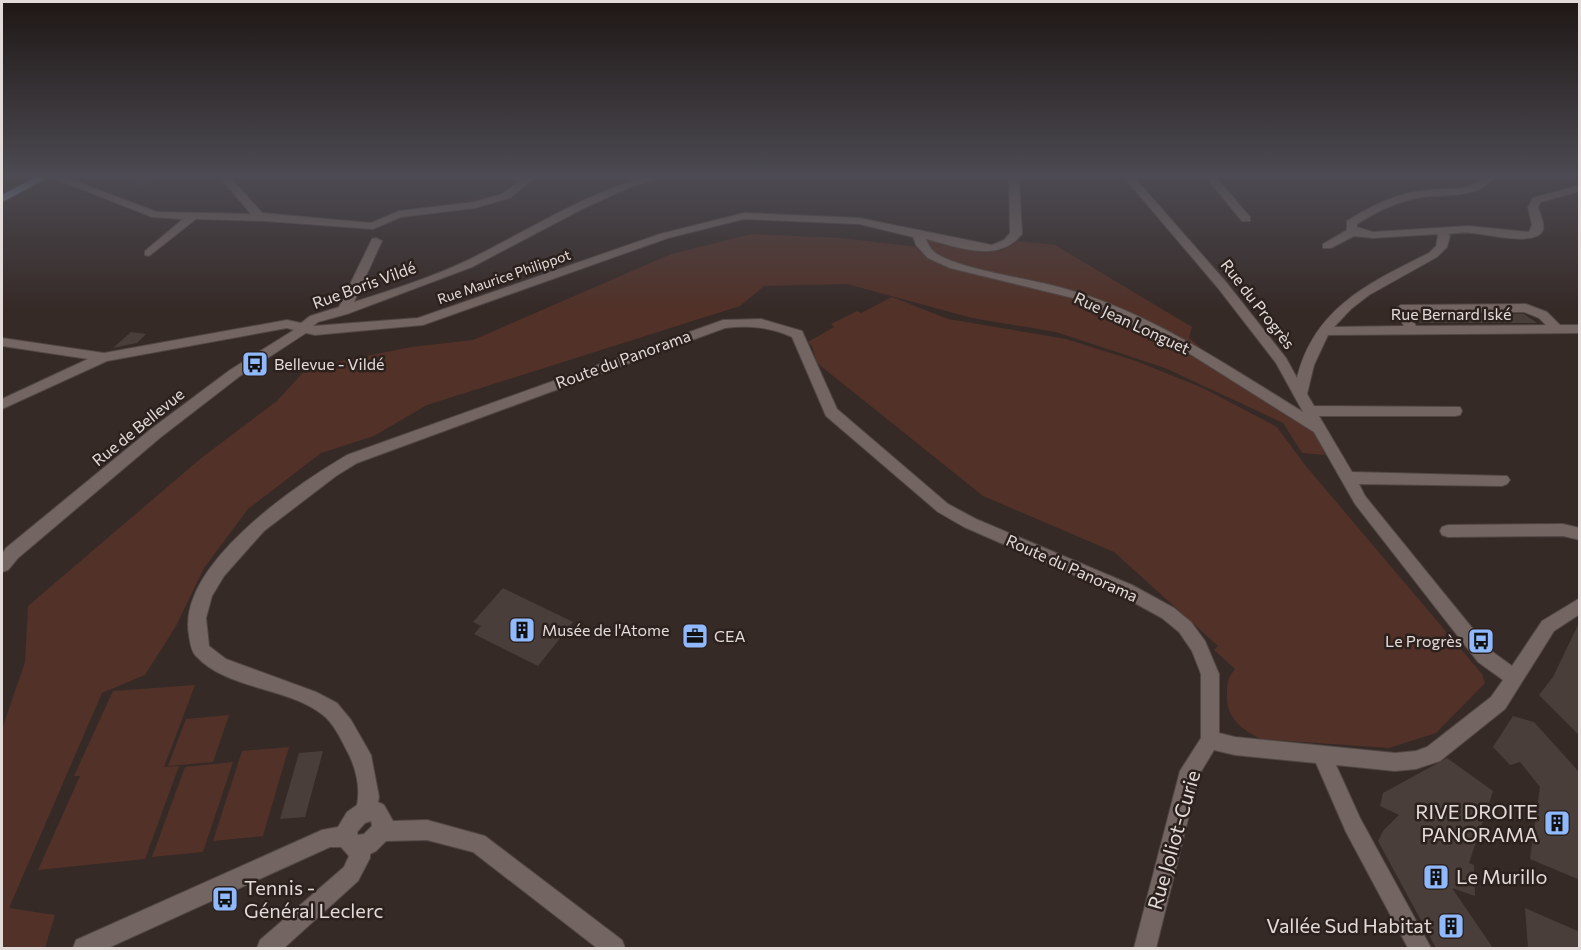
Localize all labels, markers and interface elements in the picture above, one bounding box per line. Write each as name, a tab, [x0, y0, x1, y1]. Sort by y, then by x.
street label: Rue Maurice Philippot	[435, 246, 573, 307]
street label: Rue du Progrès	[1217, 255, 1299, 352]
street label: Rue Boris Vildé	[310, 257, 418, 312]
street label: Rue Jean Longuet	[1071, 287, 1193, 358]
street label: Rue Bernard Iské	[1391, 304, 1511, 323]
street label: Route du Panorama	[553, 325, 693, 392]
bus stop icon: Bellevue - Vildé	[240, 349, 270, 379]
place label: Bellevue - Vildé	[274, 354, 384, 373]
street label: Rue de Bellevue	[88, 384, 187, 469]
street label: Route du Panorama	[1003, 530, 1141, 605]
building icon: Musée de l'Atome	[507, 615, 537, 645]
place label: Musée de l'Atome	[542, 620, 669, 639]
office icon: CEA	[680, 621, 710, 651]
place label: CEA	[714, 626, 746, 645]
bus stop icon: Le Progrès	[1466, 626, 1496, 656]
place label: Le Progrès	[1385, 631, 1462, 650]
street label: Rue Joliot-Curie	[1142, 767, 1204, 912]
place label: RIVE DROITE PANORAMA	[1415, 799, 1538, 846]
building icon: RIVE DROITE PANORAMA	[1542, 808, 1572, 838]
building icon: Le Murillo	[1421, 862, 1451, 892]
place label: Le Murillo	[1456, 864, 1547, 888]
place label: Tennis - Général Leclerc	[244, 875, 383, 922]
bus stop icon: Tennis - Général Leclerc	[210, 884, 240, 914]
building icon: Vallée Sud Habitat	[1436, 911, 1466, 941]
place label: Vallée Sud Habitat	[1266, 913, 1432, 937]

